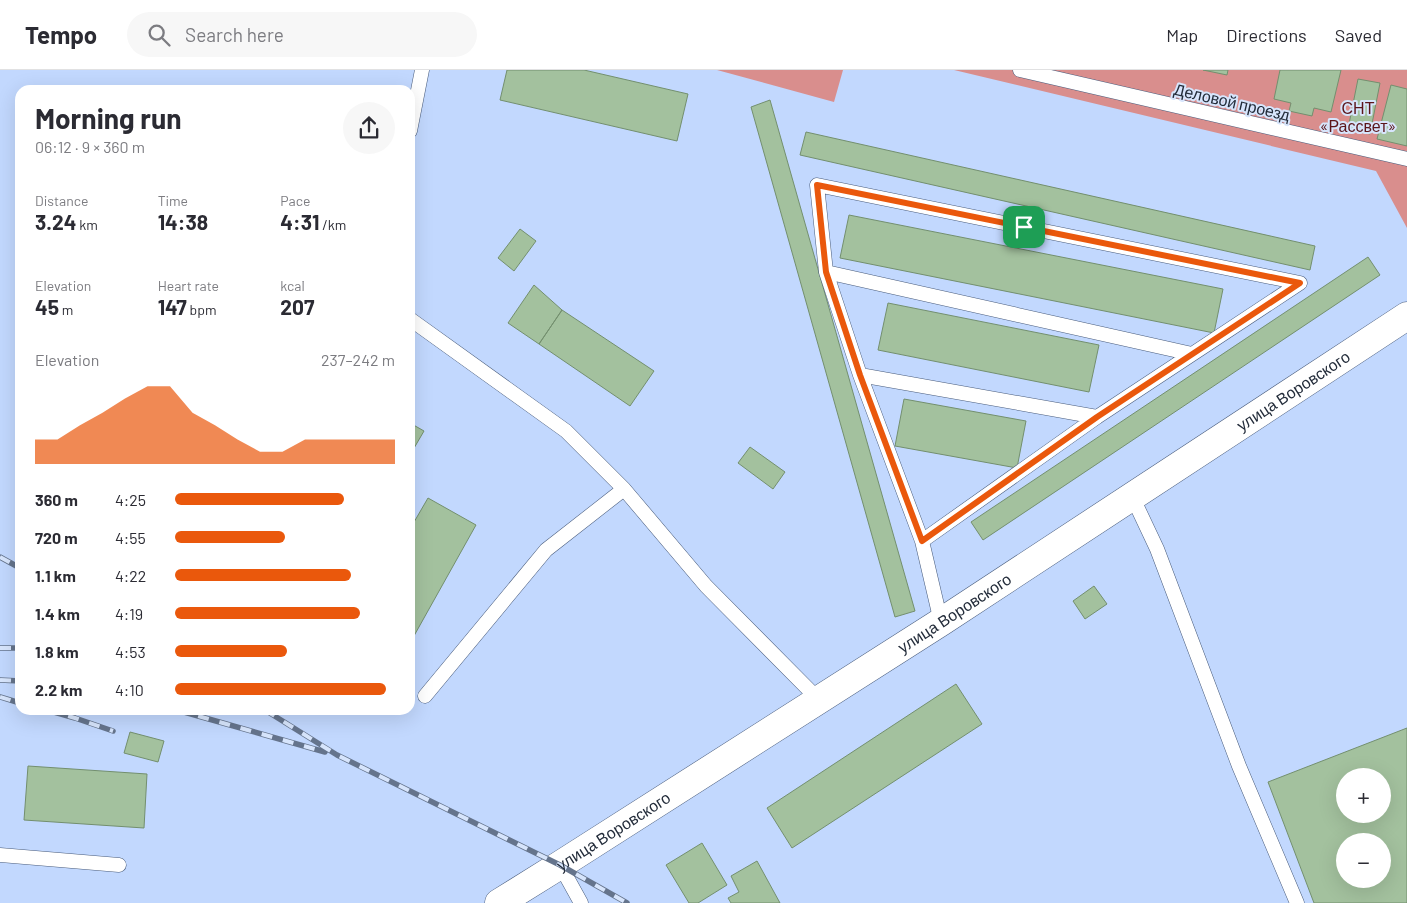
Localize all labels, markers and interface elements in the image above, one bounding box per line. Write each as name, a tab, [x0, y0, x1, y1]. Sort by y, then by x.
search box	[127, 12, 477, 57]
text: Tempo	[25, 20, 97, 49]
icon: search	[145, 21, 173, 49]
text: Search here	[185, 23, 284, 46]
text: Map	[1166, 24, 1198, 46]
text: Directions	[1226, 24, 1307, 46]
text: Saved	[1335, 24, 1382, 46]
street label: Деловой проезд	[1172, 79, 1293, 124]
park label: СНТ «Рассвет»	[1320, 98, 1396, 135]
text: Morning run	[35, 101, 182, 135]
button: share	[343, 102, 395, 154]
text: 06:12 · 9 × 360 m	[35, 137, 145, 156]
text: Distance	[35, 192, 88, 209]
text: Time	[158, 192, 188, 209]
text: Pace	[280, 192, 310, 209]
pin	[1003, 206, 1045, 248]
text: 3.24	[35, 209, 76, 234]
text: 14:38	[158, 209, 208, 234]
text: 4:31	[280, 209, 319, 234]
icon: arrive	[1010, 213, 1038, 241]
text: km	[76, 216, 98, 233]
text: /km	[319, 216, 346, 233]
text: Elevation	[35, 277, 91, 294]
text: Heart rate	[158, 277, 219, 294]
text: kcal	[280, 277, 305, 294]
text: 45	[35, 294, 59, 319]
text: 147	[158, 294, 187, 319]
text: 207	[280, 294, 314, 319]
text: m	[59, 301, 73, 318]
text: bpm	[187, 301, 216, 318]
street label: улица Воровского	[1233, 346, 1353, 434]
text: Elevation	[35, 350, 99, 369]
text: 237–242 m	[321, 350, 395, 369]
text: 360 m	[35, 490, 78, 509]
text: 4:25	[115, 490, 146, 509]
text: 720 m	[35, 528, 78, 547]
text: 4:55	[115, 528, 146, 547]
text: 1.1 km	[35, 566, 76, 585]
text: 4:22	[115, 566, 146, 585]
street label: улица Воровского	[894, 569, 1015, 656]
text: 1.4 km	[35, 604, 80, 623]
text: 4:19	[115, 604, 143, 623]
text: 1.8 km	[35, 642, 79, 661]
text: 4:53	[115, 642, 146, 661]
text: 2.2 km	[35, 680, 82, 699]
text: 4:10	[115, 680, 144, 699]
map controls	[1336, 768, 1391, 888]
button: +	[1336, 768, 1391, 823]
street label: улица Воровского	[552, 787, 674, 874]
button: −	[1336, 833, 1391, 888]

